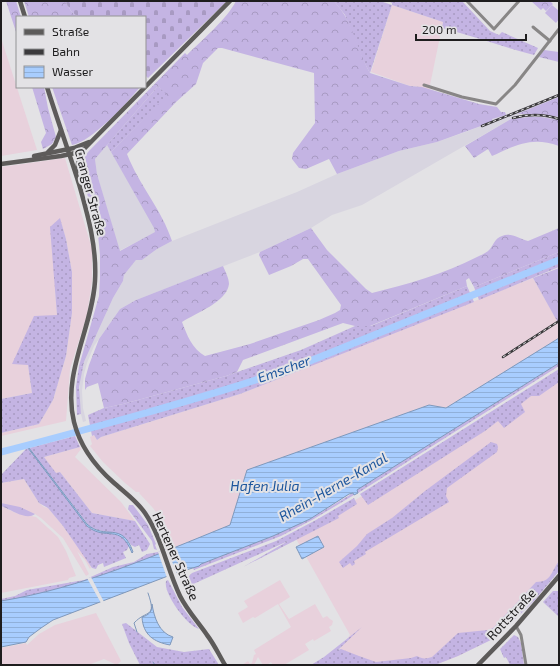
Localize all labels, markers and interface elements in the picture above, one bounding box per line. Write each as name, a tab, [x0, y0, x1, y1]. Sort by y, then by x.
legend	[16, 16, 146, 88]
scale bar	[416, 16, 526, 42]
text: 200 m	[422, 22, 456, 36]
text: Straße	[52, 24, 89, 38]
text: Bahn	[52, 44, 80, 58]
text: Wasser	[52, 64, 93, 78]
street label: Cranger Straße	[72, 147, 110, 237]
water label: Emscher	[255, 351, 313, 386]
water label: Rhein-Herne-Kanal	[275, 449, 390, 525]
water label: Hafen Julia	[230, 477, 300, 494]
street label: Hertener Straße	[149, 509, 203, 603]
street label: Rottstraße	[483, 585, 539, 643]

